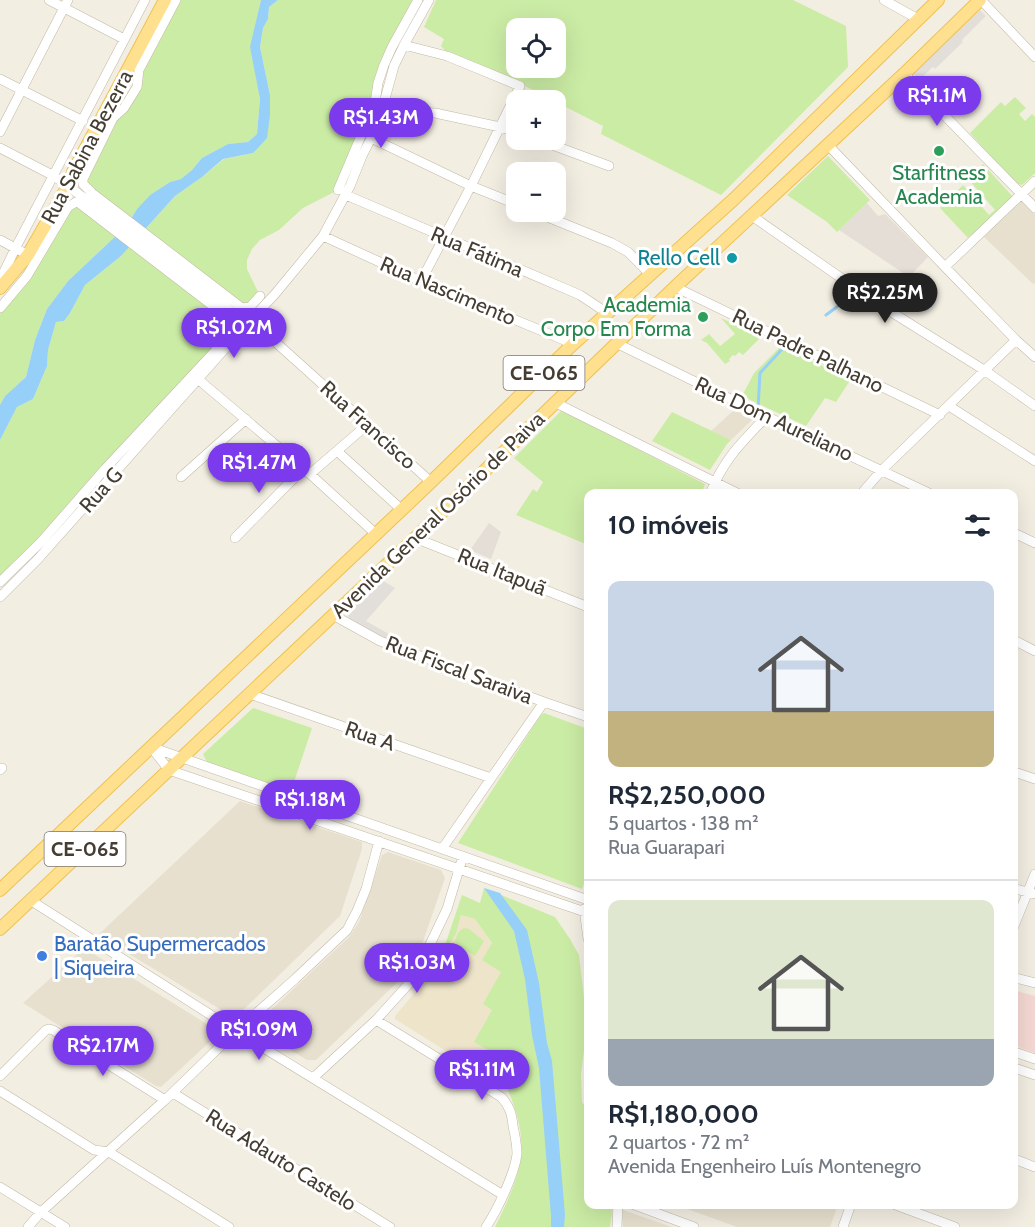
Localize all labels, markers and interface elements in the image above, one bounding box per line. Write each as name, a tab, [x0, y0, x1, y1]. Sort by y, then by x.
map controls	[506, 18, 566, 222]
button: locate	[506, 18, 566, 78]
street label: Rua Sabina Bezerra	[36, 66, 138, 228]
pin: R$1.1M	[888, 76, 986, 127]
text: R$1.1M	[907, 83, 967, 107]
button: +	[506, 90, 566, 150]
pin: R$1.43M	[326, 98, 436, 149]
text: R$1.43M	[343, 105, 419, 129]
marker: Starfitness Academia	[932, 144, 946, 158]
place label: Starfitness Academia	[892, 160, 986, 209]
button: −	[506, 162, 566, 222]
street label: Rua Fátima	[427, 221, 527, 282]
place label: Rello Cell	[638, 245, 720, 270]
street label: Rua Nascimento	[377, 251, 520, 330]
marker: Rello Cell	[725, 251, 739, 265]
pin: R$2.25M	[830, 273, 940, 324]
text: R$2.25M	[846, 280, 924, 304]
place label: Academia Corpo Em Forma	[541, 292, 691, 341]
street label: Rua Padre Palhano	[729, 303, 888, 398]
pin: R$1.02M	[179, 308, 289, 359]
marker: Academia Corpo Em Forma	[696, 310, 710, 324]
text: R$1.02M	[195, 315, 273, 339]
road number: CE-065	[504, 356, 584, 390]
street label: Rua Dom Aureliano	[691, 371, 857, 466]
street label: Rua Francisco	[315, 375, 421, 474]
street label: Avenida General Osório de Paiva	[326, 406, 549, 623]
pin: R$1.47M	[204, 443, 314, 494]
text: R$1.47M	[222, 450, 296, 474]
street label: Rua G	[74, 462, 127, 517]
text: 10 imóveis	[608, 509, 729, 541]
icon: filters	[961, 509, 994, 542]
street label: Rua Itapuã	[454, 542, 550, 601]
icon: home	[747, 620, 855, 728]
street label: Rua Fiscal Saraiva	[382, 630, 536, 709]
street label: Rua A	[342, 715, 398, 756]
text: R$2,250,000	[608, 779, 766, 811]
pin: R$1.18M	[255, 780, 365, 831]
text: R$1.18M	[274, 787, 346, 811]
text: 5 quartos · 138 m²	[608, 811, 759, 835]
road number: CE-065	[44, 832, 125, 866]
text: Rua Guarapari	[608, 835, 725, 859]
place label: Baratão Supermercados | Siqueira	[54, 931, 266, 980]
icon: home	[747, 939, 855, 1047]
pin: R$1.03M	[362, 943, 472, 994]
marker: Baratão Supermercados | Siqueira	[35, 949, 49, 963]
text: R$1.03M	[378, 950, 456, 974]
pin: R$1.09M	[204, 1010, 314, 1061]
text: R$1.09M	[220, 1017, 298, 1041]
pin: R$2.17M	[48, 1026, 158, 1077]
text: R$2.17M	[67, 1033, 139, 1057]
pin: R$1.11M	[427, 1050, 537, 1101]
text: R$1.11M	[449, 1057, 516, 1081]
text: R$1,180,000	[608, 1098, 759, 1130]
street label: Rua Adauto Castelo	[201, 1103, 361, 1216]
text: 2 quartos · 72 m²	[608, 1130, 749, 1154]
text: Avenida Engenheiro Luís Montenegro	[608, 1154, 921, 1178]

